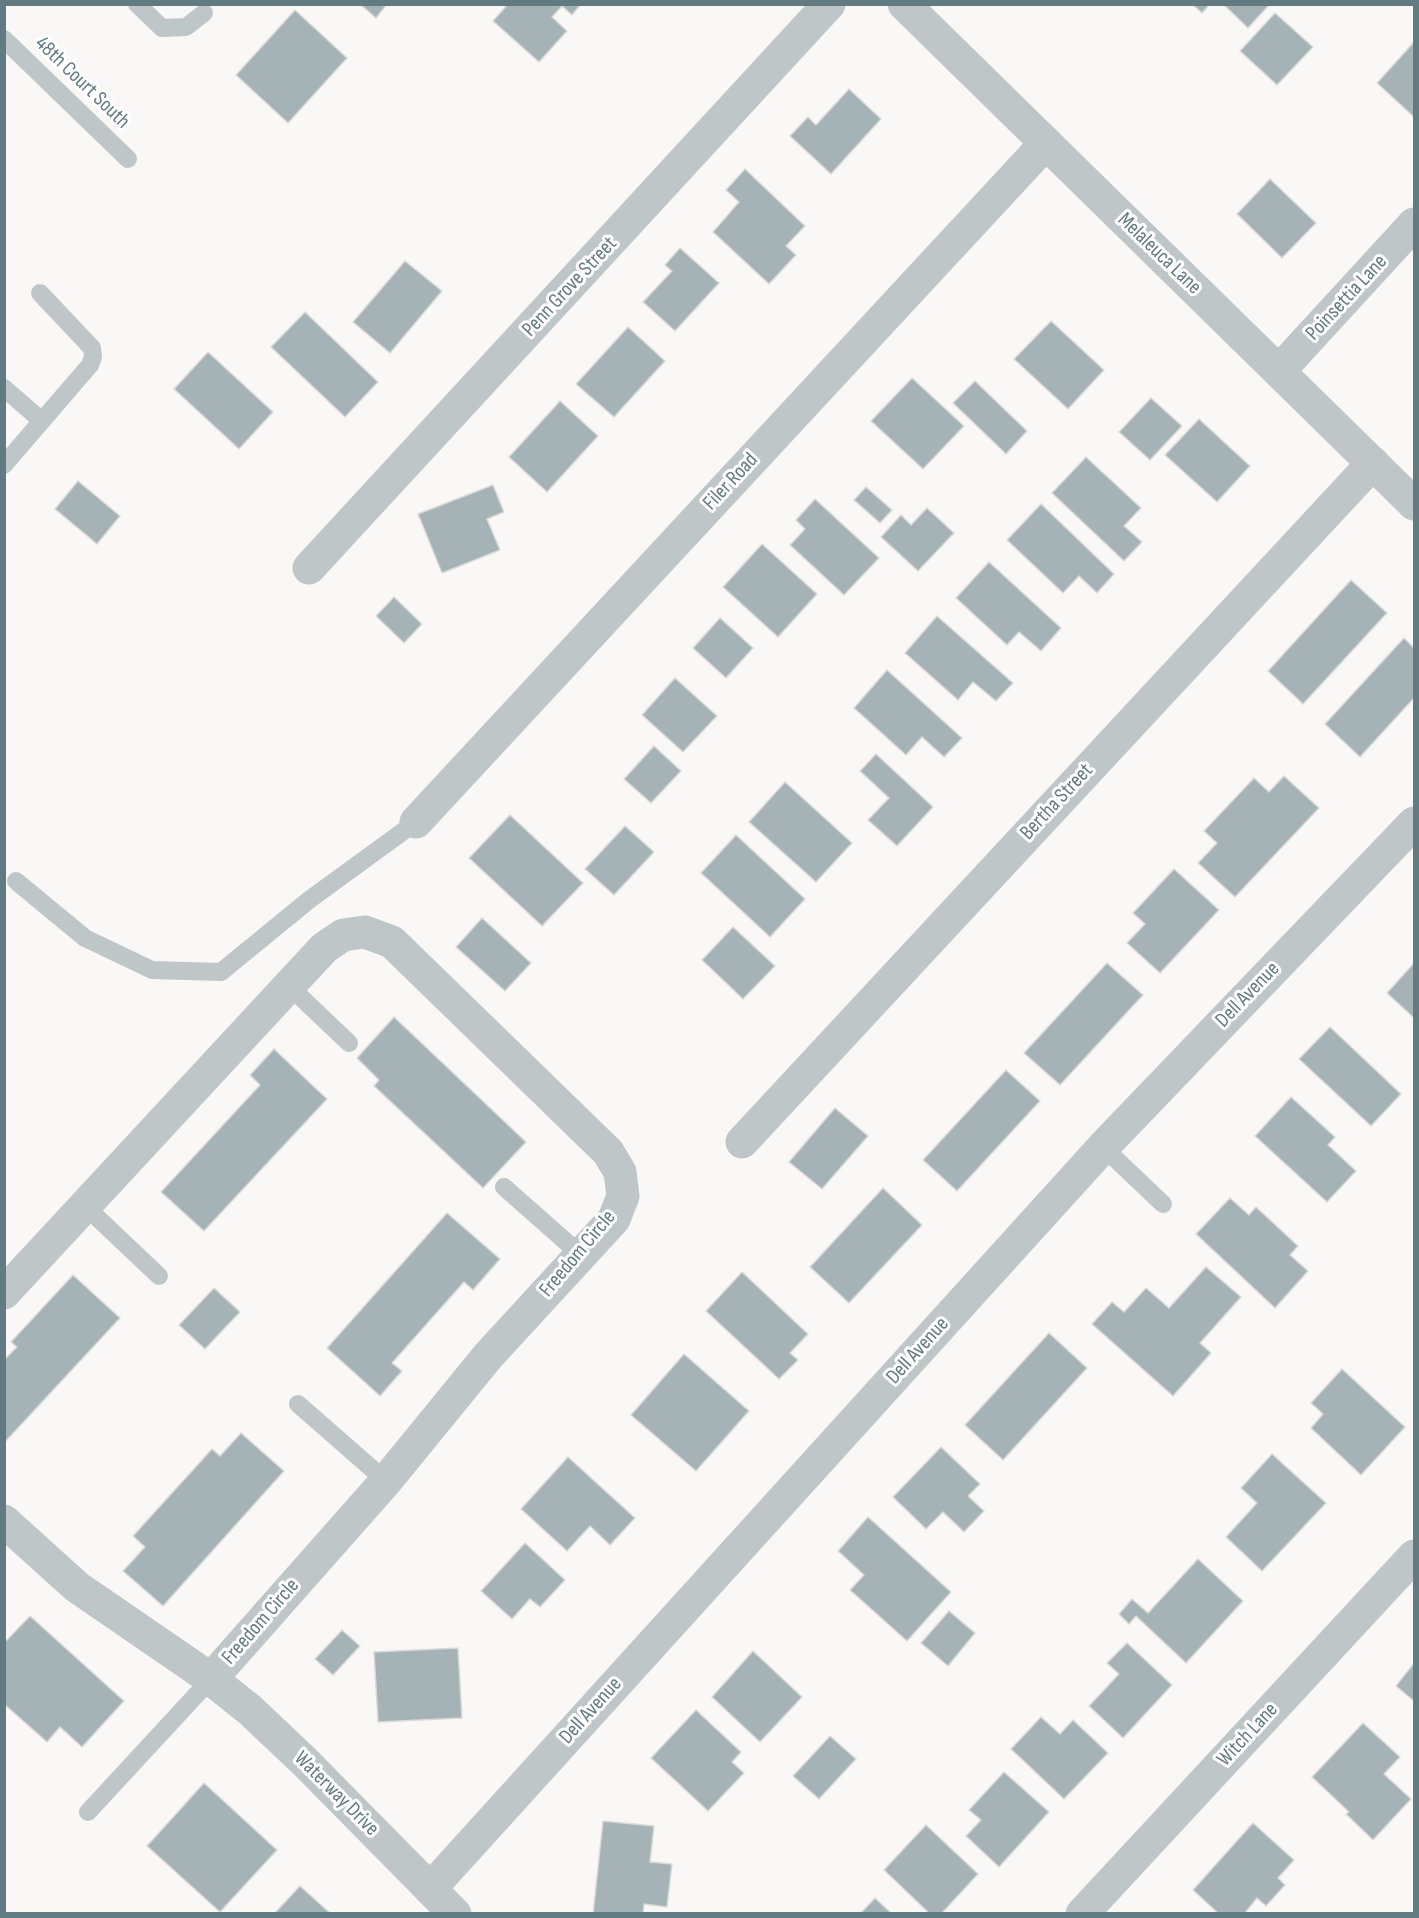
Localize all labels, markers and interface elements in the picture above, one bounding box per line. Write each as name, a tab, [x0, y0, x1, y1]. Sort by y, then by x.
street label: 48th Court South	[29, 32, 135, 134]
street label: Melaleuca Lane	[1112, 208, 1206, 300]
street label: Penn Grove Street	[517, 232, 623, 342]
street label: Poinsettia Lane	[1301, 250, 1393, 346]
street label: Filer Road	[698, 448, 764, 516]
street label: Bertha Street	[1015, 759, 1099, 845]
street label: Dell Avenue	[1211, 957, 1285, 1033]
street label: Freedom Circle	[534, 1206, 622, 1302]
street label: Dell Avenue	[881, 1312, 955, 1390]
street label: Freedom Circle	[217, 1574, 305, 1670]
street label: Dell Avenue	[554, 1672, 628, 1750]
street label: Witch Lane	[1212, 1698, 1284, 1772]
street label: Waterway Drive	[288, 1746, 384, 1842]

